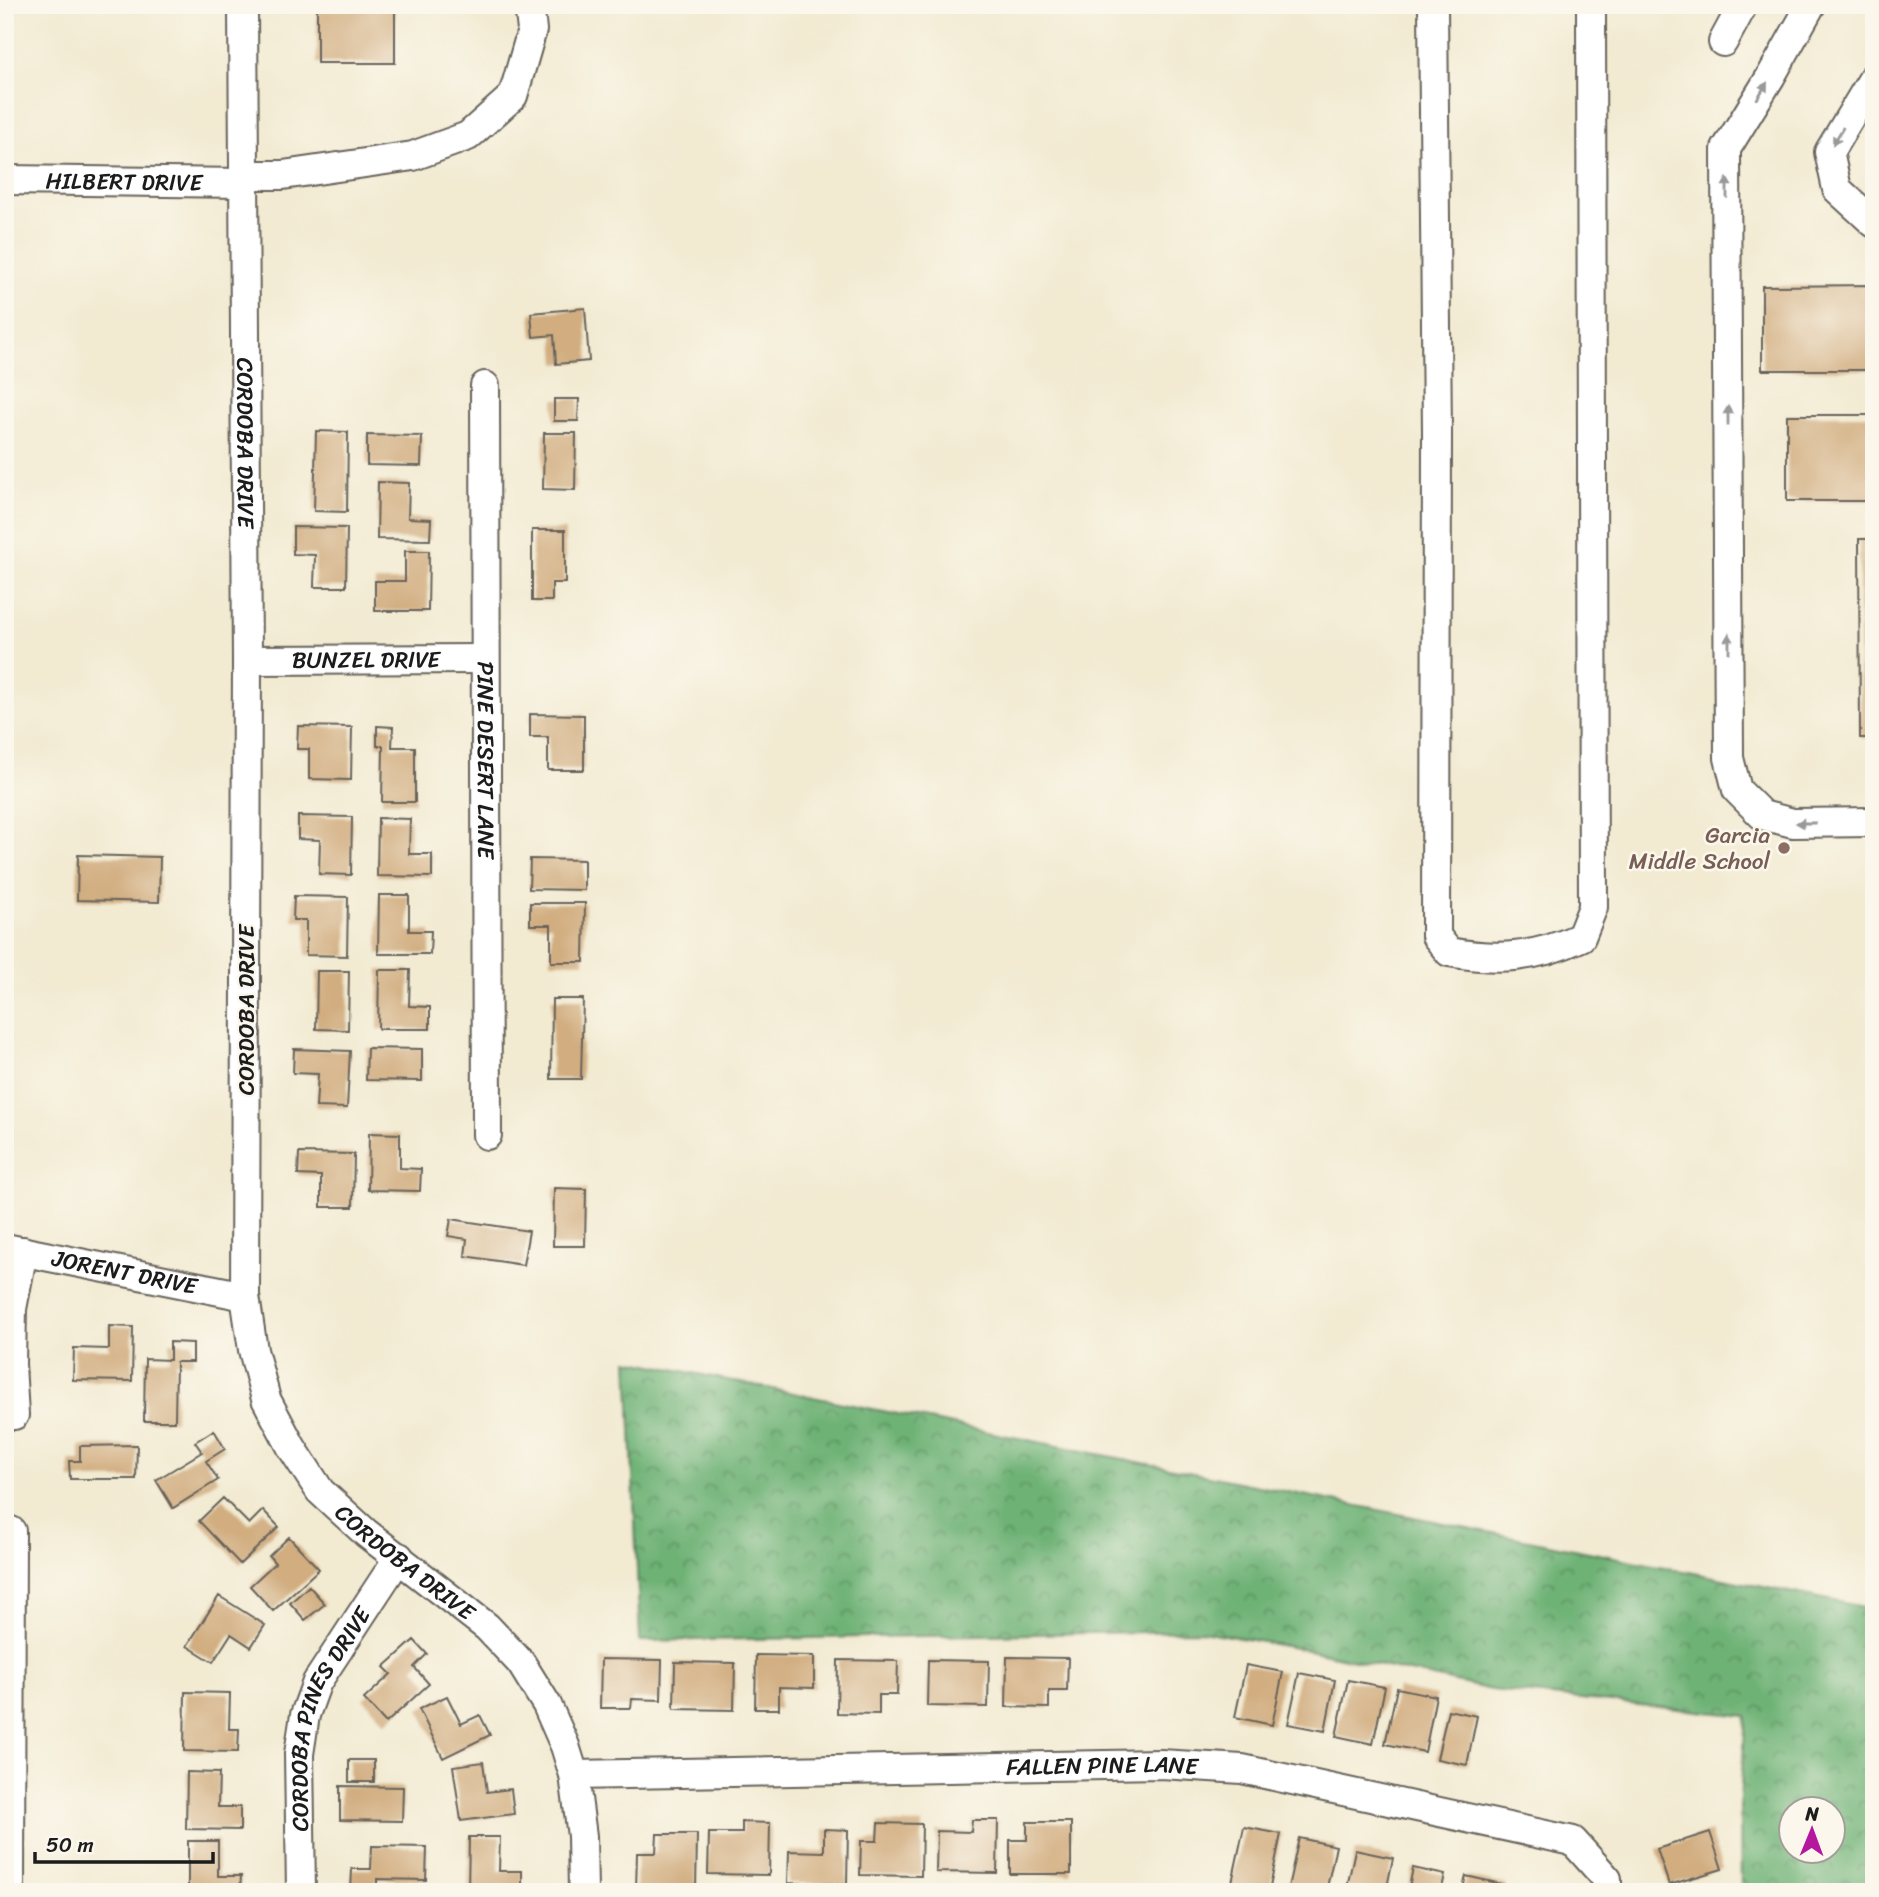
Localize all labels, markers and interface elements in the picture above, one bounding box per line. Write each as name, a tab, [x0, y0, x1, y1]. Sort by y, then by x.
one-way arrow	[1756, 81, 1769, 100]
one-way arrow	[1832, 126, 1845, 145]
street label: HILBERT DRIVE	[45, 161, 204, 203]
one-way arrow	[1721, 177, 1733, 199]
street label: CORDOBA DRIVE	[224, 358, 266, 530]
one-way arrow	[1722, 405, 1734, 427]
one-way arrow	[1723, 632, 1735, 654]
street label: BUNZEL DRIVE	[292, 639, 441, 681]
street label: PINE DESERT LANE	[465, 661, 506, 860]
place label: Garcia Middle School	[1629, 815, 1770, 882]
one-way arrow	[1794, 817, 1816, 829]
marker: Garcia Middle School	[1776, 840, 1792, 856]
street label: CORDOBA DRIVE	[226, 924, 267, 1095]
street label: JORENT DRIVE	[48, 1238, 202, 1307]
street label: CORDOBA DRIVE	[325, 1494, 485, 1632]
street label: CORDOBA PINES DRIVE	[278, 1597, 383, 1832]
street label: FALLEN PINE LANE	[1006, 1744, 1200, 1788]
north arrow	[1778, 1796, 1848, 1866]
text: N	[1804, 1797, 1820, 1830]
scale bar	[35, 1820, 214, 1864]
text: 50 m	[46, 1826, 94, 1864]

